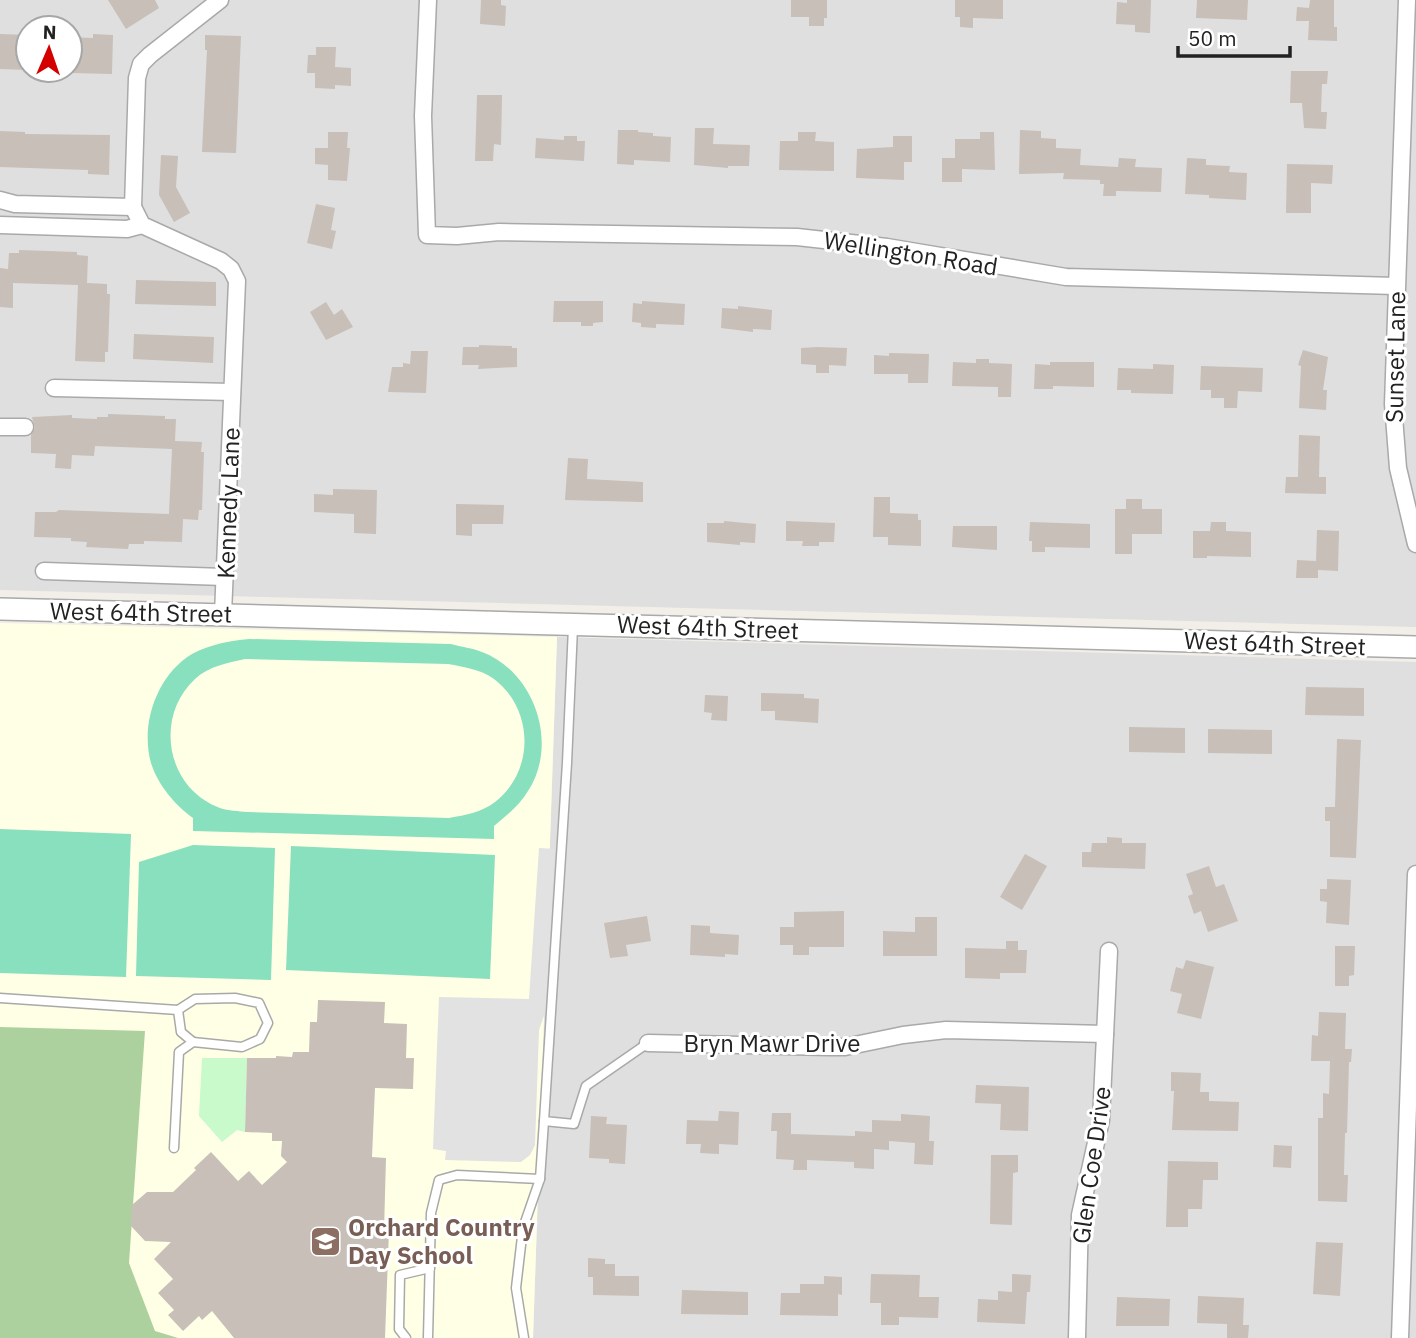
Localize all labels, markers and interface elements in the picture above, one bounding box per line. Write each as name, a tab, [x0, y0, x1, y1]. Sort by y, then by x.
north arrow	[14, 14, 84, 84]
scale bar	[1178, 14, 1290, 58]
text: N	[42, 20, 57, 44]
text: 50 m	[1188, 24, 1237, 52]
street label: Wellington Road	[822, 223, 1000, 283]
street label: Sunset Lane	[1378, 291, 1412, 423]
street label: Kennedy Lane	[209, 427, 247, 579]
street label: West 64th Street	[50, 594, 232, 630]
street label: West 64th Street	[616, 608, 800, 646]
street label: West 64th Street	[1183, 624, 1367, 662]
street label: Bryn Mawr Drive	[684, 1027, 860, 1059]
street label: Glen Coe Drive	[1064, 1084, 1118, 1246]
place label: Orchard Country Day School	[348, 1211, 535, 1271]
school or university icon: Orchard Country Day School	[308, 1224, 342, 1258]

